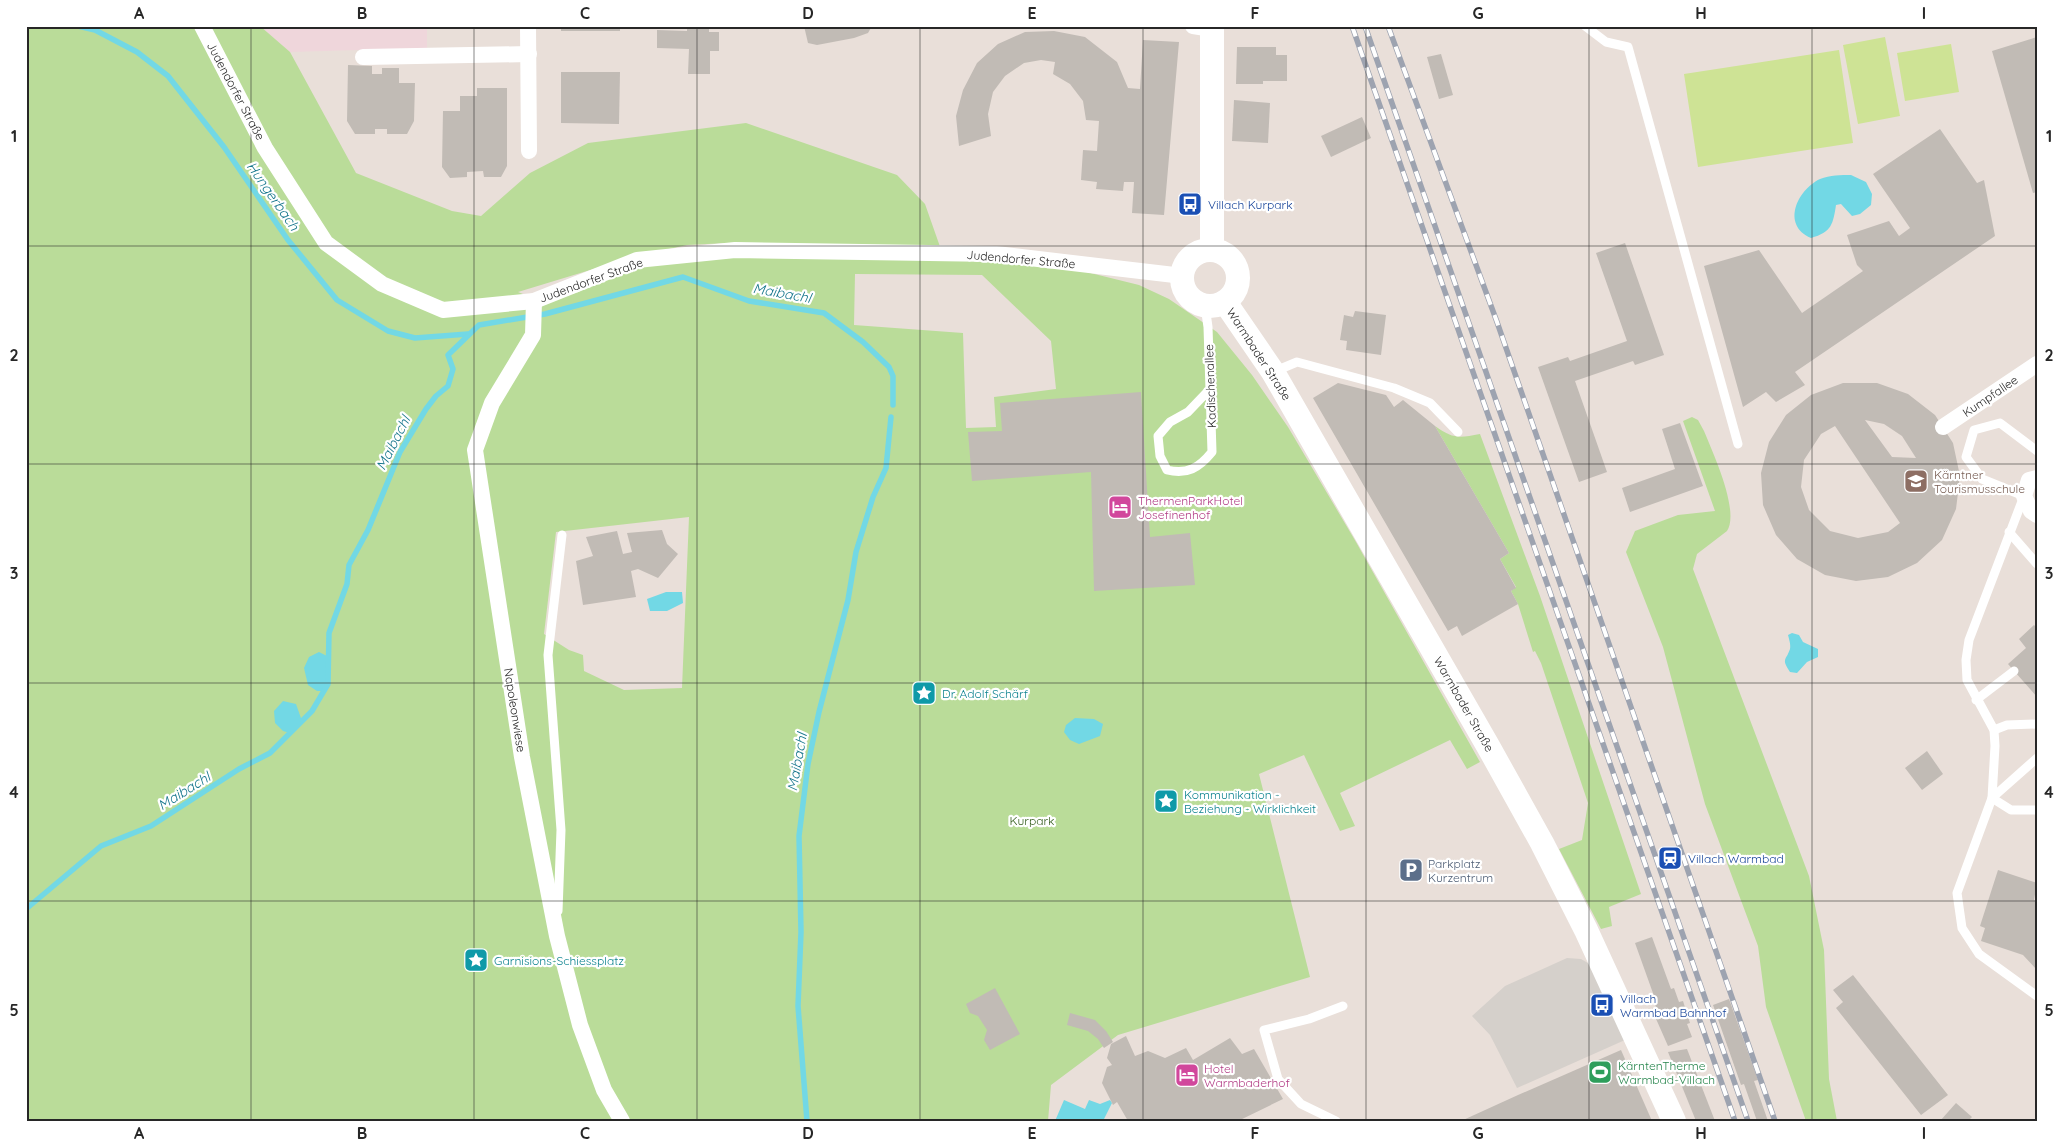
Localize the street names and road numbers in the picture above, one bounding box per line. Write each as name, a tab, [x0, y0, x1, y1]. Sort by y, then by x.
street label: Judendorfer Straße	[204, 39, 268, 143]
street label: Judendorfer Straße	[966, 247, 1076, 271]
street label: Judendorfer Straße	[537, 254, 645, 306]
street label: Warmbader Straße	[1223, 305, 1295, 403]
street label: Kadischenallee	[1201, 344, 1219, 428]
street label: Kumpfallee	[1959, 372, 2021, 420]
street label: Warmbader Straße	[1431, 654, 1497, 754]
street label: Napoleonwiese	[501, 667, 529, 753]

